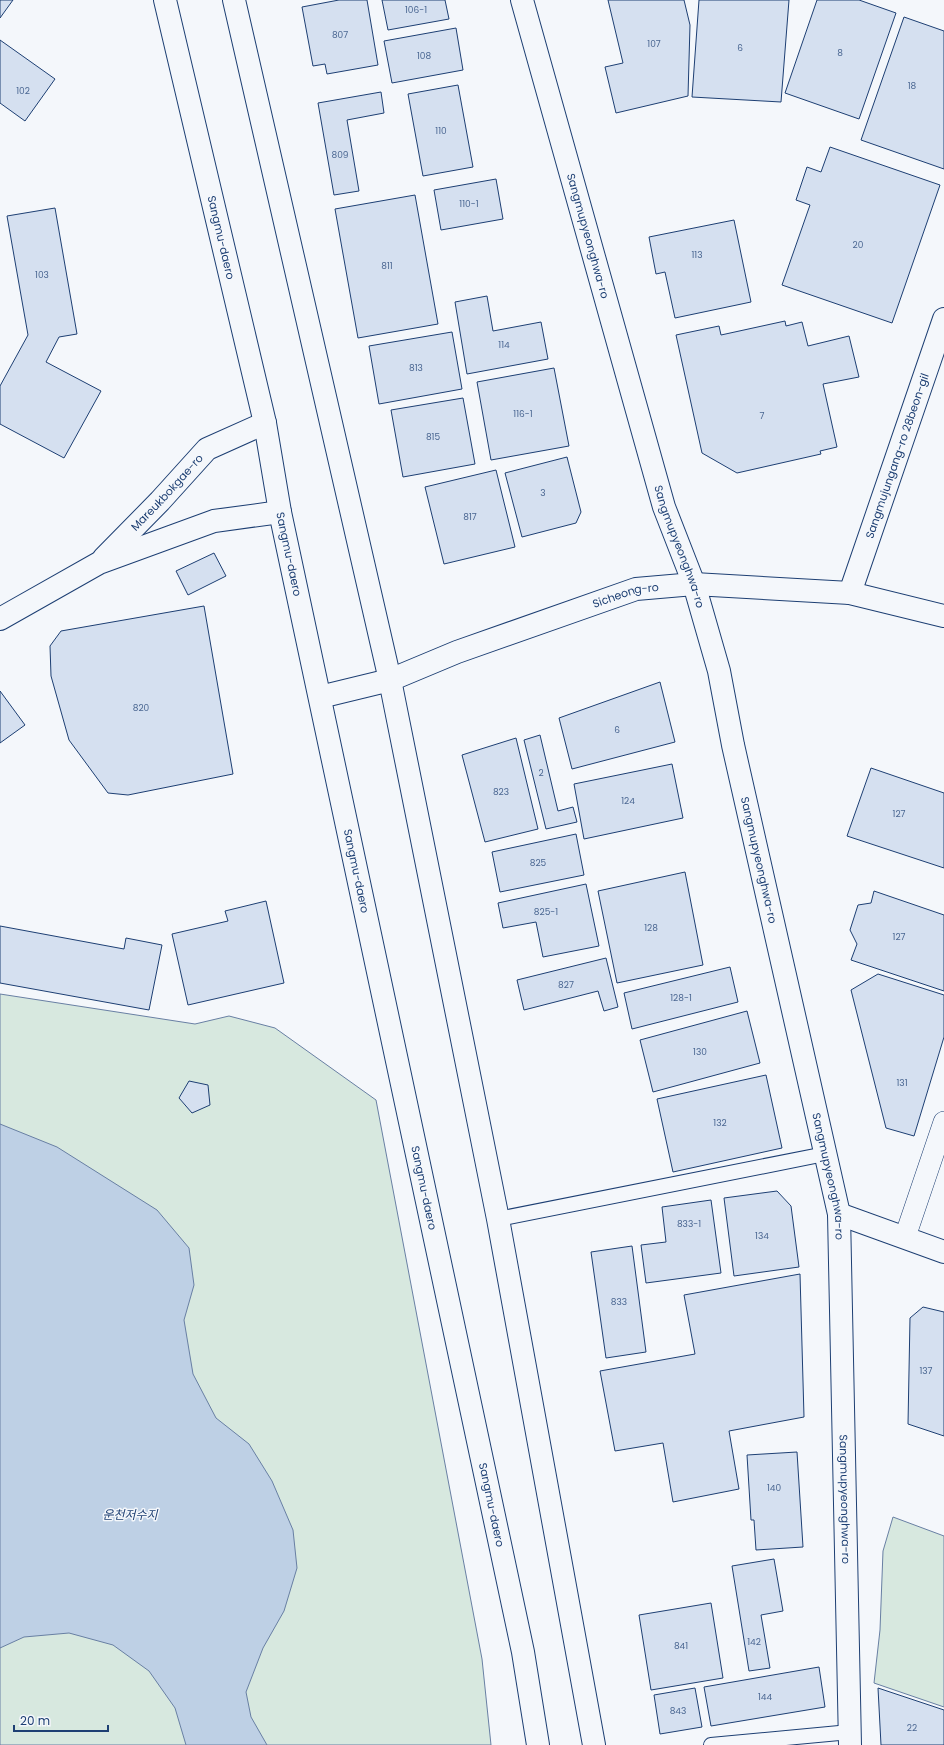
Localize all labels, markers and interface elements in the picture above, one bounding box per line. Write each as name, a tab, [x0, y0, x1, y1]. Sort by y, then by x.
house number: 106-1	[405, 4, 427, 16]
house number: 807	[332, 29, 348, 41]
house number: 107	[647, 38, 661, 50]
house number: 6	[737, 42, 743, 54]
house number: 8	[837, 47, 843, 59]
house number: 108	[417, 50, 431, 62]
house number: 18	[908, 80, 917, 92]
house number: 102	[16, 85, 30, 97]
house number: 110	[435, 125, 447, 137]
house number: 809	[331, 149, 349, 161]
street label: Sangmupyeonghwa-ro	[563, 171, 613, 300]
street label: Sangmu-daero	[203, 194, 239, 281]
house number: 110-1	[459, 198, 479, 210]
house number: 20	[853, 239, 864, 251]
house number: 113	[691, 249, 703, 261]
house number: 811	[381, 260, 393, 272]
house number: 103	[35, 269, 49, 281]
house number: 114	[498, 339, 510, 351]
house number: 813	[409, 362, 423, 374]
street label: Sangmujungang-ro 28beon-gil	[861, 371, 933, 541]
house number: 116-1	[513, 408, 533, 420]
house number: 7	[760, 410, 765, 422]
house number: 815	[426, 431, 440, 443]
street label: Mareukbokgae-ro	[127, 450, 207, 534]
street label: Sangmupyeonghwa-ro	[650, 483, 708, 610]
house number: 3	[540, 487, 546, 499]
street label: Sangmu-daero	[272, 511, 306, 598]
house number: 817	[463, 511, 477, 523]
street label: Sicheong-ro	[590, 579, 659, 612]
house number: 820	[133, 702, 150, 714]
house number: 6	[614, 724, 620, 736]
house number: 2	[538, 767, 544, 779]
house number: 823	[493, 786, 509, 798]
house number: 124	[621, 795, 635, 807]
street label: Sangmupyeonghwa-ro	[737, 795, 781, 925]
house number: 127	[893, 808, 906, 820]
street label: Sangmu-daero	[340, 827, 373, 915]
house number: 825	[530, 857, 547, 869]
house number: 825-1	[534, 906, 558, 918]
house number: 128	[644, 922, 658, 934]
house number: 127	[893, 931, 906, 943]
house number: 827	[558, 979, 574, 991]
house number: 128-1	[670, 992, 692, 1004]
house number: 130	[693, 1046, 707, 1058]
house number: 131	[896, 1077, 908, 1089]
street label: Sangmupyeonghwa-ro	[808, 1111, 848, 1240]
house number: 132	[713, 1117, 727, 1129]
street label: Sangmu-daero	[407, 1144, 441, 1231]
house number: 833-1	[677, 1218, 701, 1230]
house number: 134	[755, 1230, 769, 1242]
house number: 833	[611, 1296, 627, 1308]
house number: 137	[919, 1365, 933, 1377]
street label: Sangmupyeonghwa-ro	[836, 1434, 854, 1564]
street label: Sangmu-daero	[475, 1461, 508, 1548]
house number: 140	[767, 1482, 781, 1494]
water label: 운천저수지	[102, 1506, 159, 1523]
house number: 142	[747, 1636, 761, 1648]
house number: 841	[674, 1640, 688, 1652]
house number: 144	[758, 1691, 772, 1703]
house number: 843	[670, 1705, 686, 1717]
scale bar	[14, 1707, 108, 1733]
text: 20 m	[20, 1712, 50, 1729]
house number: 22	[907, 1722, 917, 1734]

